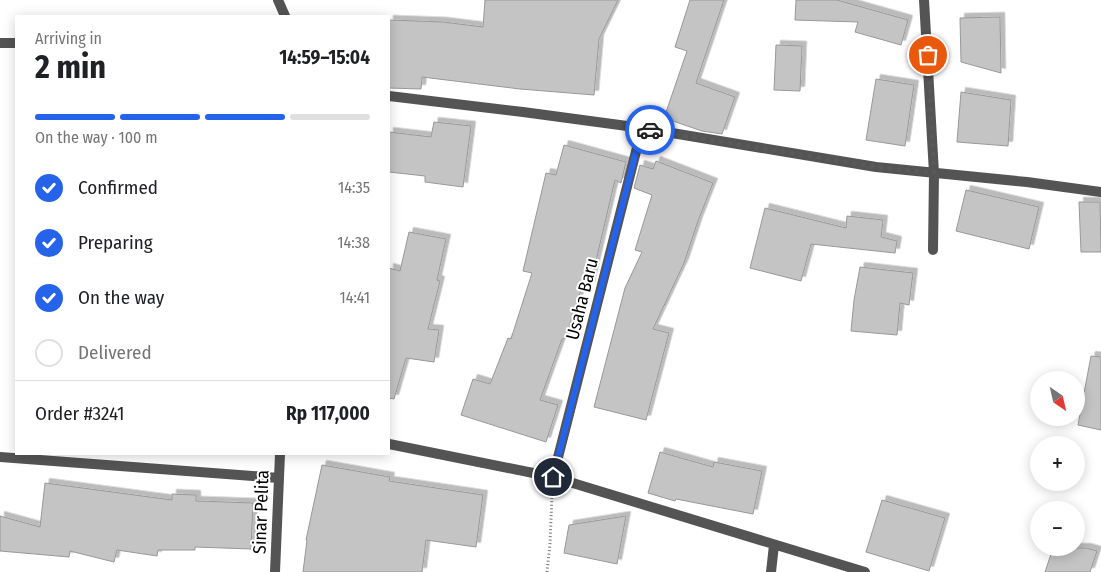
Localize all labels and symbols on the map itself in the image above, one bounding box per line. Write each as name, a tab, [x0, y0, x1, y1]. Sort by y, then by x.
pin	[907, 34, 949, 76]
courier	[625, 105, 675, 155]
street label: Usaha Baru	[561, 256, 603, 342]
north arrow	[1030, 371, 1085, 426]
pin	[532, 456, 574, 498]
street label: Sinar Pelita	[249, 470, 273, 554]

